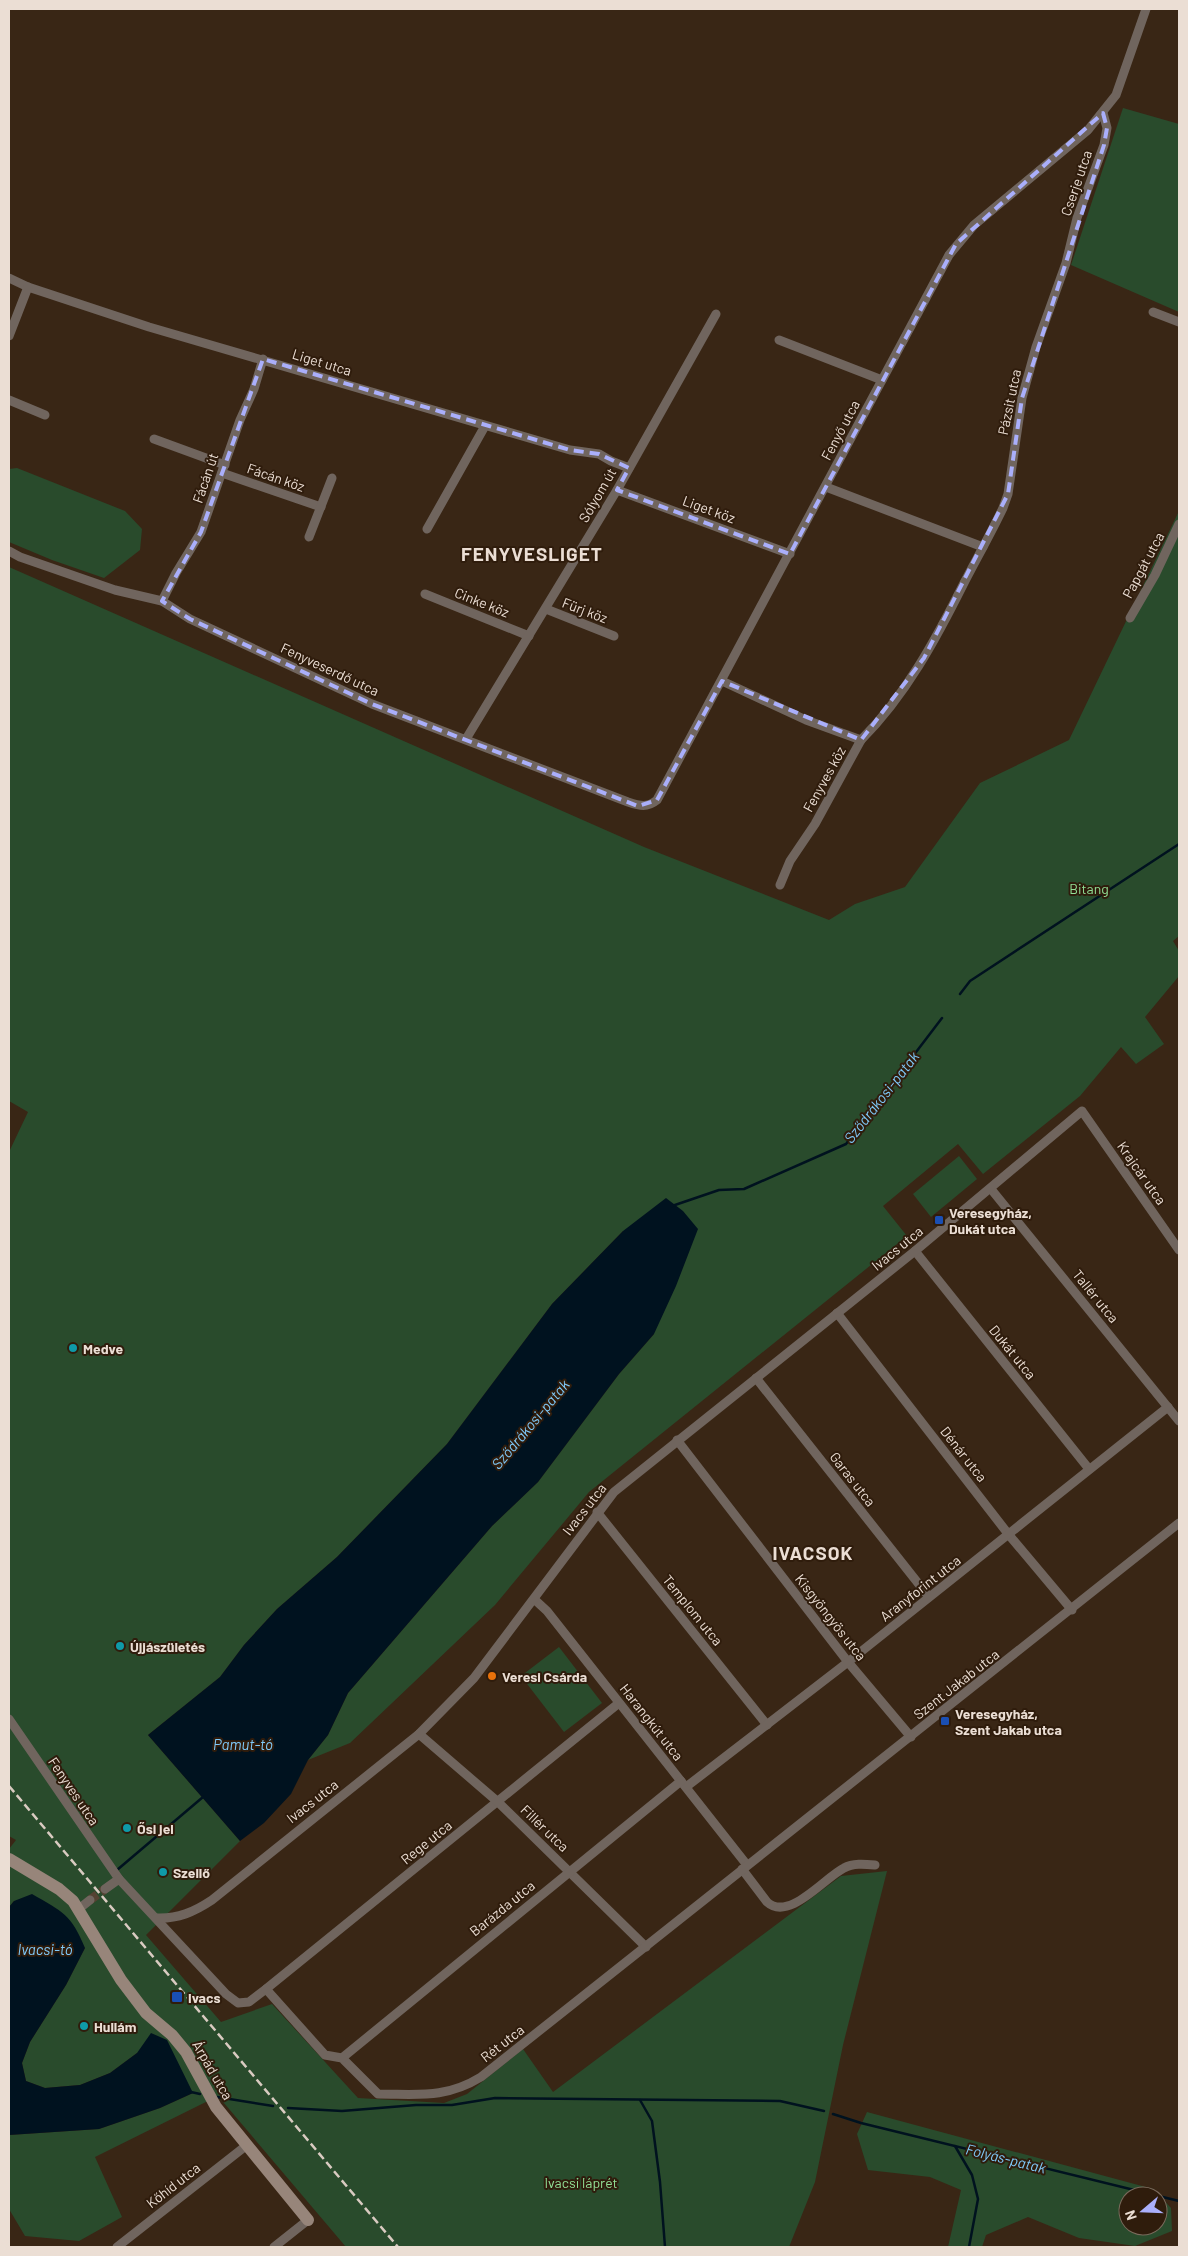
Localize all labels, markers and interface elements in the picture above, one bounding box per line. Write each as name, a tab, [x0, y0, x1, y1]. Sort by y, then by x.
street label: Cserje utca	[1057, 148, 1095, 218]
street label: Liget utca	[290, 345, 354, 379]
street label: Pázsit utca	[994, 368, 1024, 436]
street label: Fenyő utca	[817, 397, 863, 463]
street label: Fácán út	[189, 451, 221, 505]
street label: Fácán köz	[245, 459, 307, 495]
street label: Sólyom út	[575, 465, 619, 525]
street label: Liget köz	[680, 492, 738, 526]
street label: Papgát utca	[1118, 529, 1168, 601]
district label: FENYVESLIGET	[461, 542, 603, 565]
street label: Cinke köz	[452, 583, 512, 621]
street label: Fürj köz	[560, 594, 610, 626]
street label: Fenyveserdő utca	[278, 639, 382, 699]
street label: Fenyves köz	[799, 743, 849, 815]
park label: Bitang	[1069, 880, 1109, 897]
water label: Sződrákosi-patak	[840, 1047, 923, 1146]
street label: Krajcár utca	[1114, 1138, 1170, 1208]
place label: Veresegyház, Dukát utca	[949, 1204, 1032, 1237]
marker: Veresegyház, Dukát utca	[933, 1214, 945, 1226]
street label: Ivacs utca	[868, 1222, 926, 1274]
street label: Tallér utca	[1069, 1266, 1123, 1326]
street label: Dukát utca	[986, 1322, 1040, 1382]
place label: Medve	[83, 1340, 123, 1357]
marker: Medve	[67, 1342, 79, 1354]
water label: Sződrákosi-patak	[487, 1375, 573, 1472]
street label: Dénár utca	[937, 1423, 991, 1485]
street label: Garas utca	[827, 1448, 879, 1510]
street label: Ivacs utca	[559, 1480, 609, 1538]
district label: IVACSOK	[773, 1541, 853, 1564]
street label: Aranyforint utca	[876, 1551, 964, 1625]
street label: Kisgyöngyös utca	[792, 1570, 870, 1664]
street label: Templom utca	[659, 1571, 727, 1649]
place label: Újjászületés	[130, 1638, 205, 1655]
marker: Újjászületés	[114, 1640, 126, 1652]
street label: Szent Jakab utca	[910, 1645, 1002, 1723]
place label: Veresi Csárda	[502, 1668, 587, 1685]
marker: Veresi Csárda	[486, 1670, 498, 1682]
street label: Harangkút utca	[617, 1680, 687, 1764]
place label: Veresegyház, Szent Jakab utca	[955, 1705, 1062, 1738]
marker: Veresegyház, Szent Jakab utca	[939, 1715, 951, 1727]
water label: Pamut-tó	[213, 1735, 273, 1753]
street label: Fenyves utca	[45, 1754, 103, 1828]
street label: Ivacs utca	[283, 1776, 341, 1826]
street label: Fillér utca	[517, 1801, 573, 1855]
street label: Rege utca	[397, 1816, 455, 1868]
place label: Ősi jel	[137, 1820, 174, 1837]
marker: Ősi jel	[121, 1822, 133, 1834]
place label: Szellő	[173, 1864, 210, 1881]
marker: Szellő	[157, 1866, 169, 1878]
street label: Barázda utca	[466, 1877, 538, 1939]
water label: Ivacsi-tó	[17, 1940, 73, 1958]
place label: Ivacs	[188, 1989, 221, 2006]
marker: Ivacs	[170, 1990, 184, 2004]
place label: Hullám	[94, 2018, 137, 2035]
marker: Hullám	[78, 2020, 90, 2032]
street label: Rét utca	[477, 2021, 527, 2065]
street label: Árpád utca	[189, 2037, 237, 2103]
water label: Folyás-patak	[964, 2139, 1049, 2177]
street label: Kőhíd utca	[143, 2159, 203, 2211]
park label: Ivacsi láprét	[544, 2174, 618, 2191]
north arrow	[1118, 2186, 1168, 2236]
text: N	[1121, 2208, 1140, 2223]

